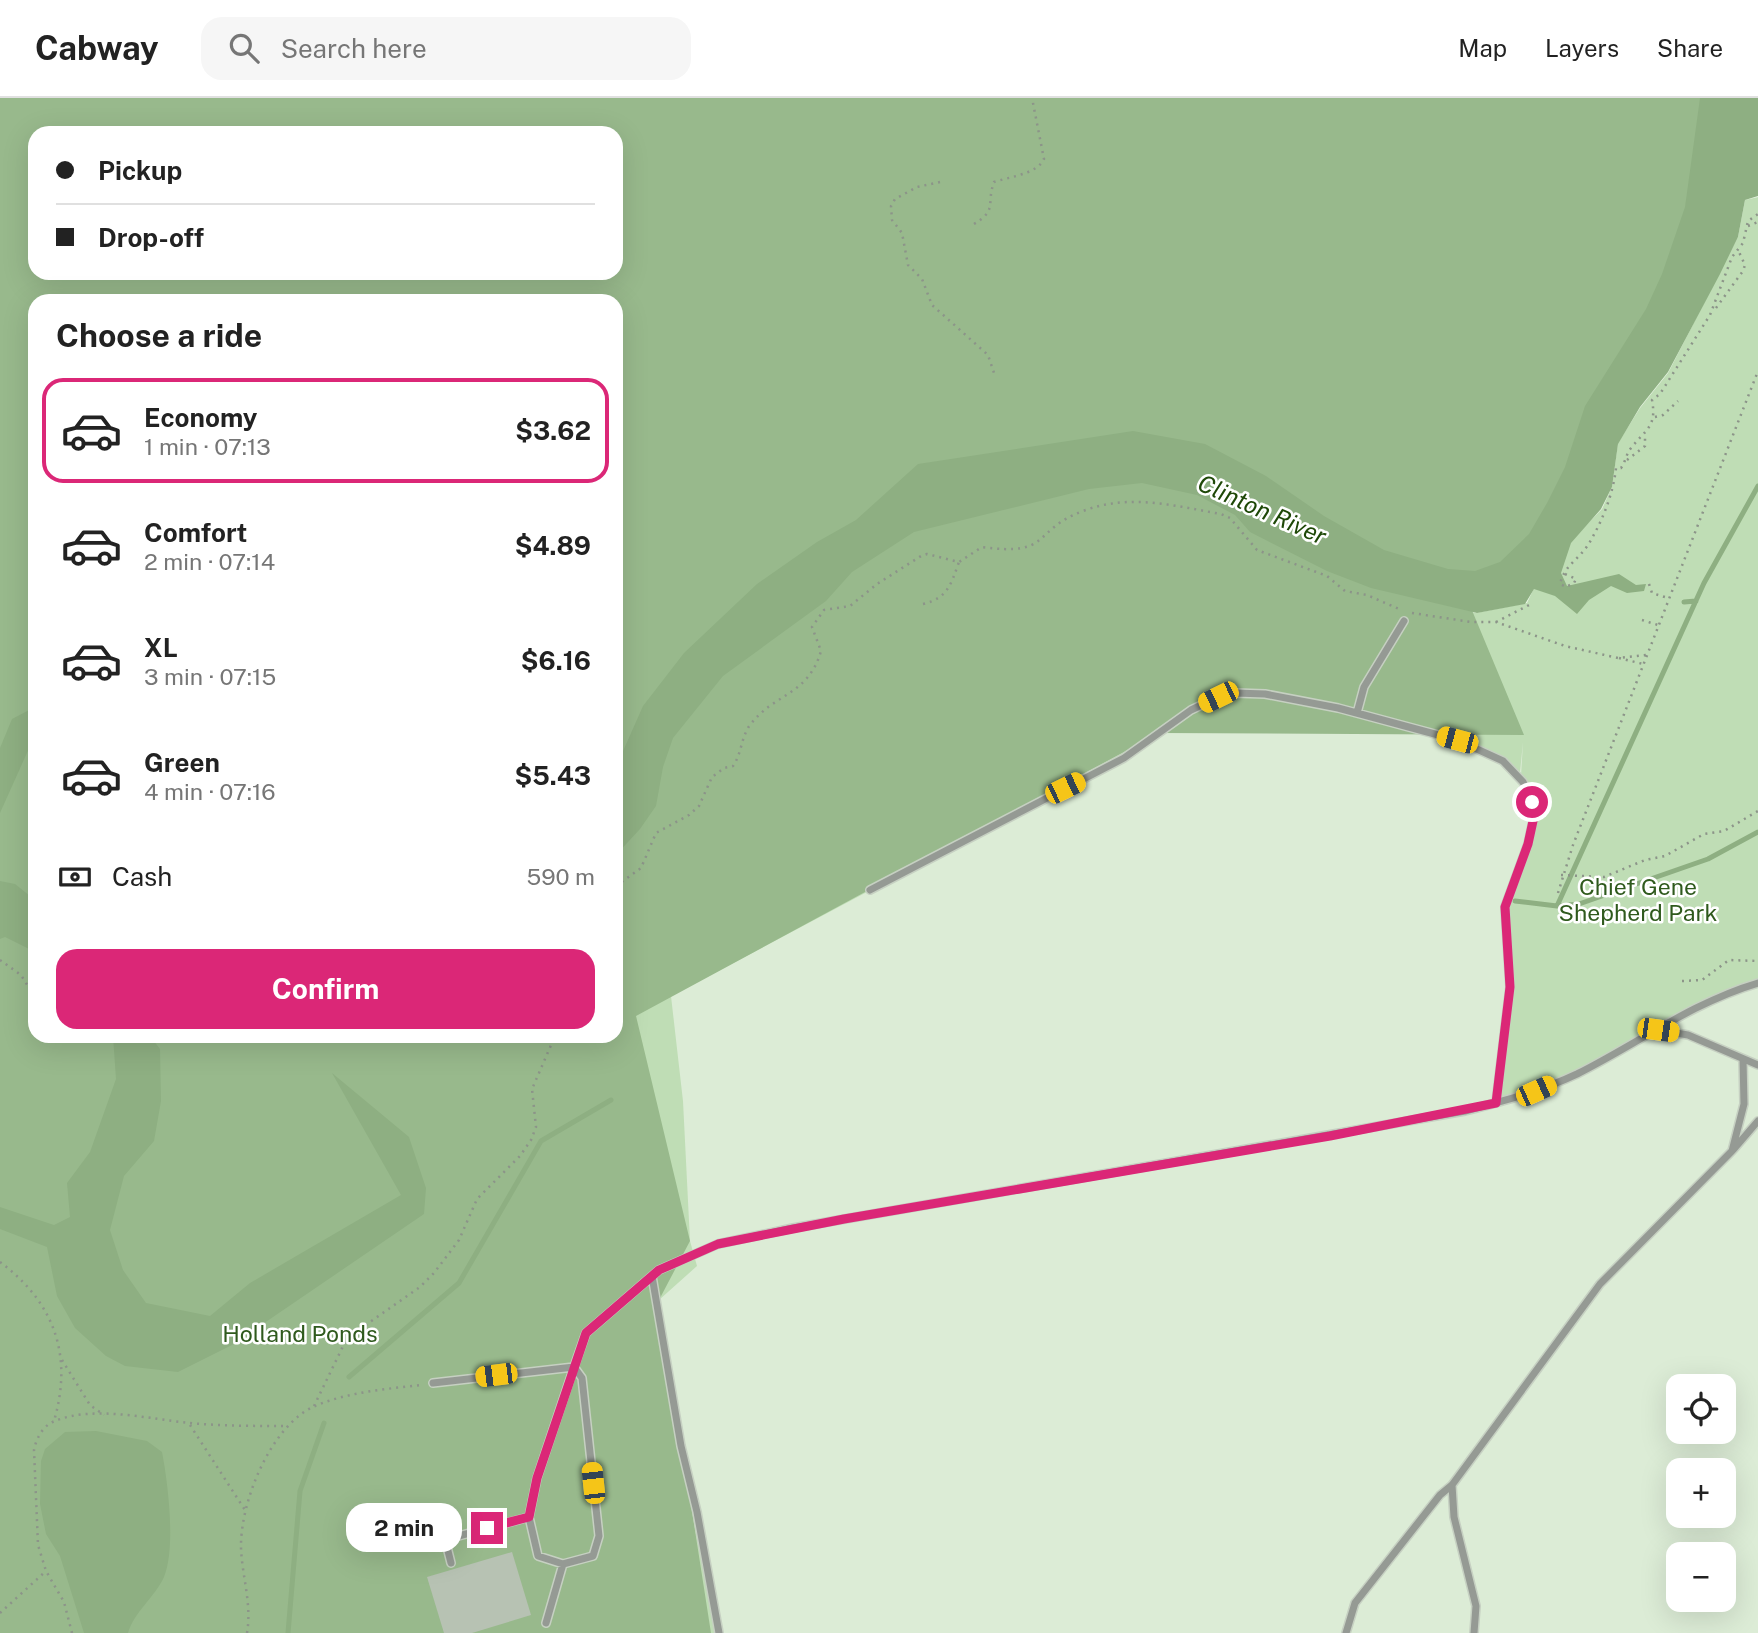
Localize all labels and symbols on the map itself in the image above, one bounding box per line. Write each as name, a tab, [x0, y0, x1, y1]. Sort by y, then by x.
water label: Clinton River	[1194, 468, 1332, 550]
car	[1195, 678, 1242, 716]
car	[1434, 724, 1481, 756]
car	[1042, 769, 1089, 807]
route start	[1516, 786, 1548, 818]
park label: Chief Gene Shepherd Park	[1559, 873, 1718, 926]
car	[1636, 1017, 1681, 1043]
car	[1513, 1073, 1560, 1109]
park label: Holland Ponds	[222, 1320, 378, 1347]
car	[474, 1362, 519, 1388]
car	[581, 1461, 606, 1505]
callout: 2 min	[347, 1504, 462, 1552]
route end	[471, 1512, 503, 1544]

